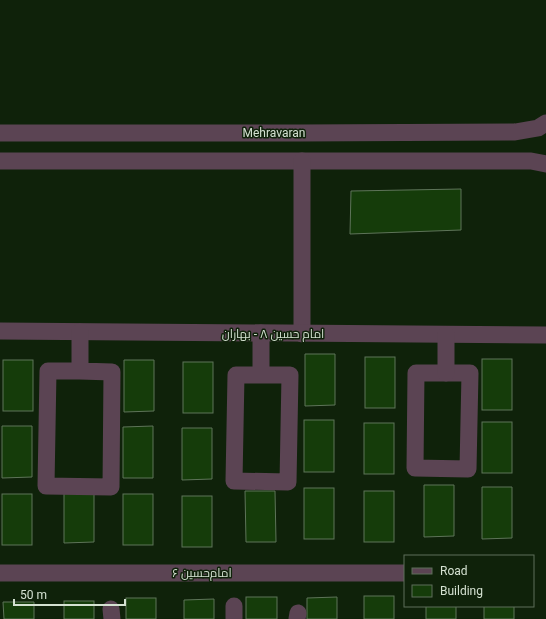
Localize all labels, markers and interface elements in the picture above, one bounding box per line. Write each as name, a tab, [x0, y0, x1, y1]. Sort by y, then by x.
street label: Mehravaran	[243, 126, 305, 140]
street label: امام حسین ۸ - بهاران	[222, 327, 324, 342]
legend	[404, 555, 534, 607]
text: Road	[440, 564, 468, 578]
street label: امام‌حسین ۶	[172, 566, 232, 581]
scale bar	[14, 581, 125, 607]
text: Building	[440, 584, 483, 598]
text: 50 m	[20, 588, 47, 602]

